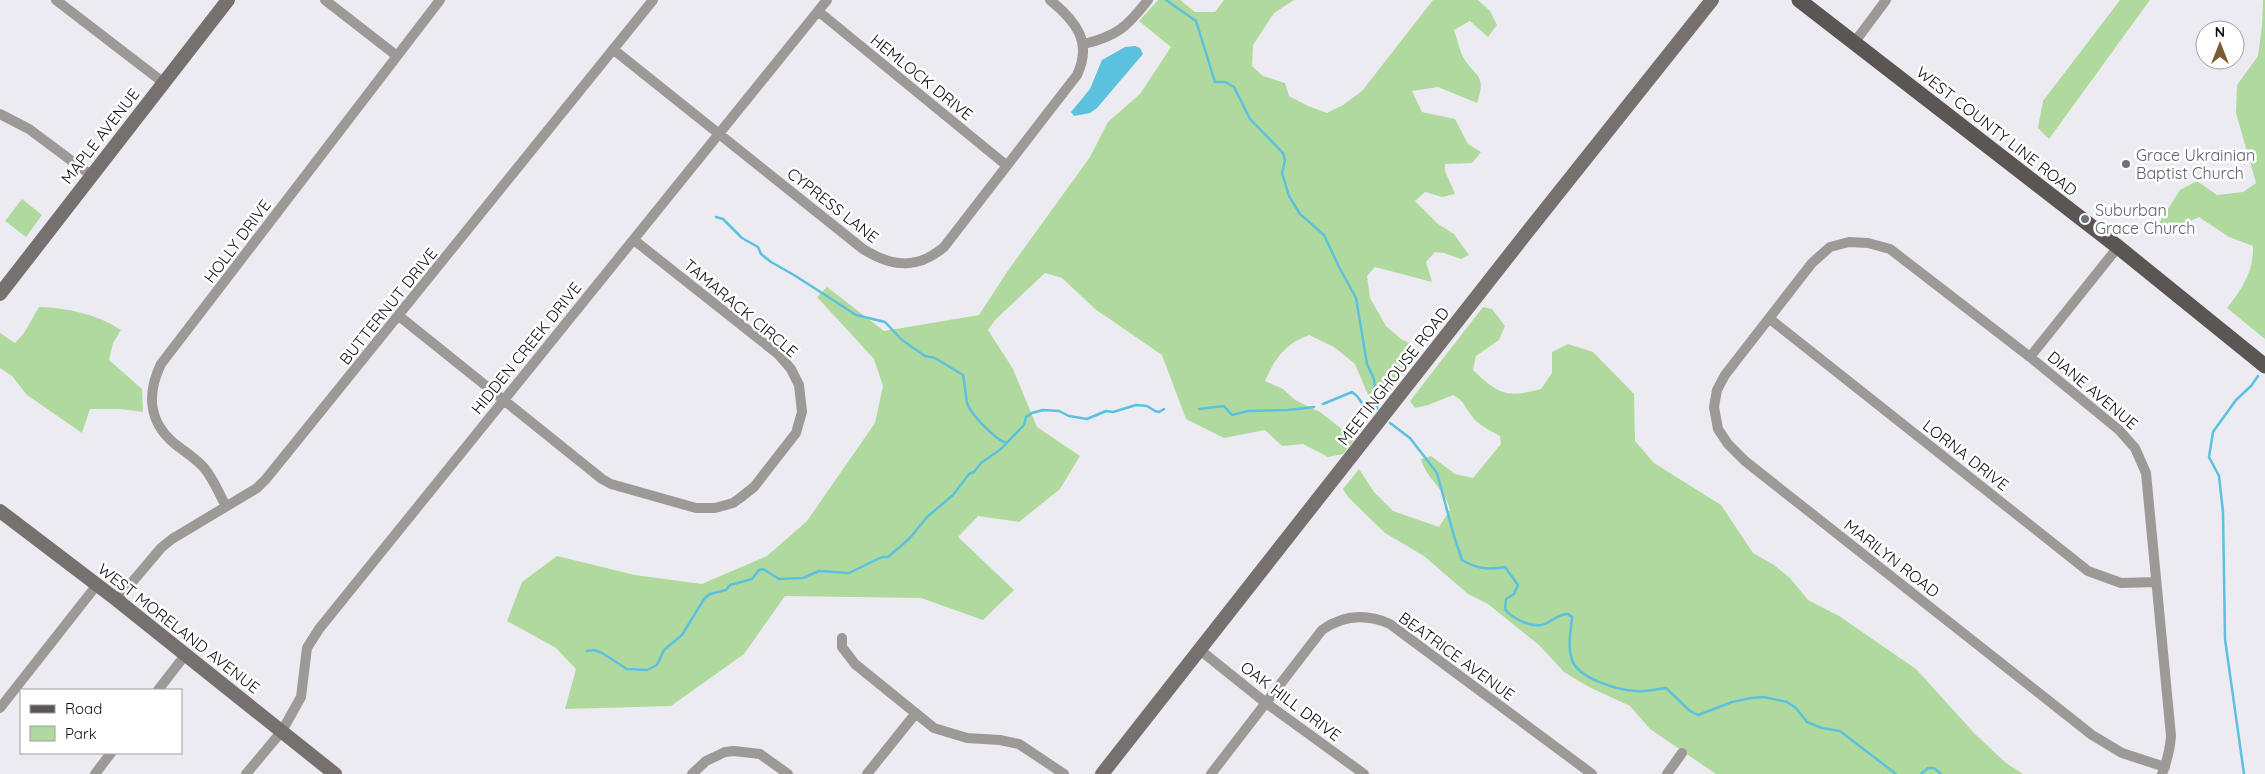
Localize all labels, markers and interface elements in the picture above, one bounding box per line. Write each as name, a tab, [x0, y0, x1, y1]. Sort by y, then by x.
north arrow	[2195, 20, 2245, 70]
text: N	[2215, 23, 2225, 41]
street label: HEMLOCK DRIVE	[867, 30, 977, 124]
street label: WEST COUNTY LINE ROAD	[1913, 62, 2081, 200]
street label: MAPLE AVENUE	[56, 84, 144, 188]
place label: Grace Ukrainian Baptist Church	[2136, 145, 2255, 183]
marker: Grace Ukrainian Baptist Church	[2120, 158, 2132, 170]
street label: CYPRESS LANE	[783, 163, 883, 247]
street label: HOLLY DRIVE	[199, 195, 275, 287]
place label: Suburban Grace Church	[2095, 200, 2195, 238]
marker: Suburban Grace Church	[2079, 213, 2091, 225]
street label: BUTTERNUT DRIVE	[335, 244, 441, 368]
street label: TAMARACK CIRCLE	[680, 255, 802, 361]
street label: HIDDEN CREEK DRIVE	[467, 278, 585, 418]
street label: MEETINGHOUSE ROAD	[1333, 303, 1453, 449]
street label: DIANE AVENUE	[2044, 346, 2142, 434]
street label: LORNA DRIVE	[1919, 415, 2013, 495]
street label: MARILYN ROAD	[1840, 515, 1944, 601]
street label: WEST MORELAND AVENUE	[94, 559, 264, 697]
street label: BEATRICE AVENUE	[1395, 607, 1519, 705]
street label: OAK HILL DRIVE	[1237, 657, 1345, 745]
legend	[20, 689, 182, 754]
text: Road	[65, 699, 102, 718]
text: Park	[65, 724, 97, 743]

